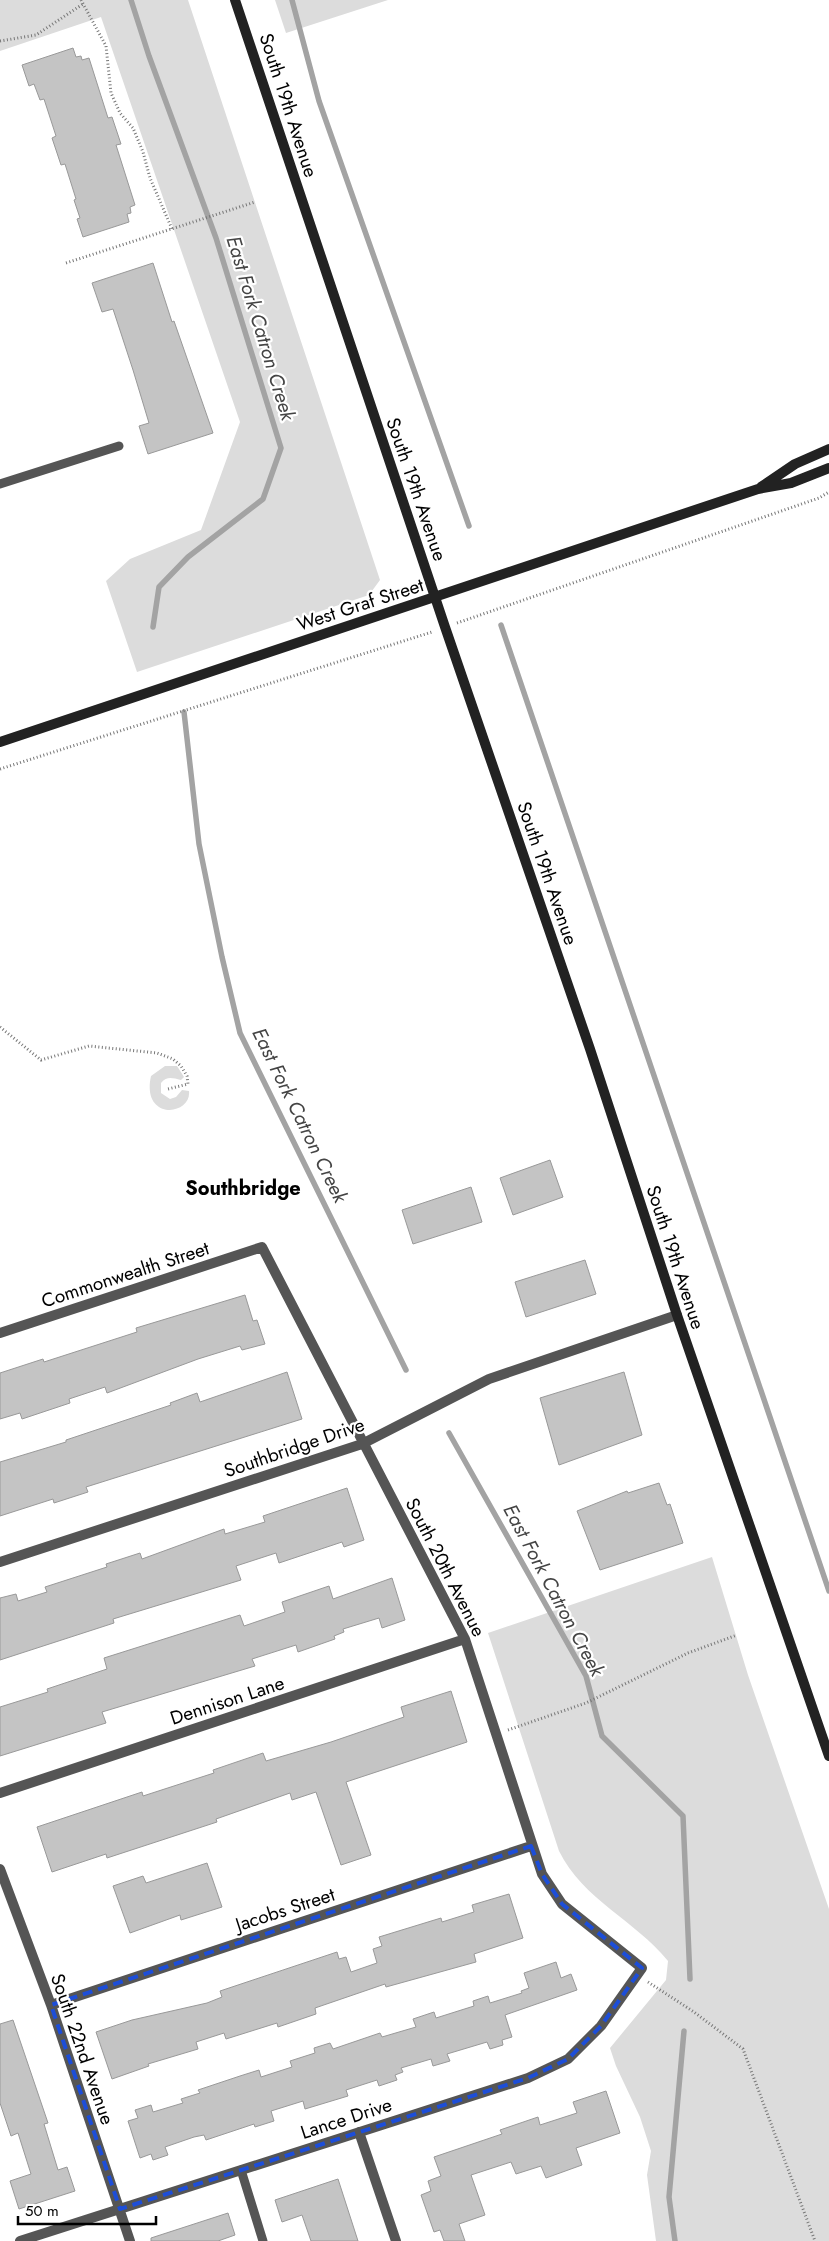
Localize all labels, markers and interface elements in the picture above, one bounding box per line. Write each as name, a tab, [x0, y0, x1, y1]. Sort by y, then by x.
street label: South 19th Avenue	[253, 30, 325, 181]
water label: East Fork Catron Creek	[219, 232, 303, 425]
street label: South 19th Avenue	[379, 414, 454, 565]
street label: West Graf Street	[293, 571, 427, 638]
street label: South 19th Avenue	[510, 798, 585, 949]
water label: East Fork Catron Creek	[245, 1023, 355, 1209]
district label: Southbridge	[185, 1174, 301, 1203]
street label: South 19th Avenue	[640, 1182, 712, 1333]
street label: Commonwealth Street	[38, 1234, 213, 1314]
street label: Southbridge Drive	[220, 1411, 368, 1484]
street label: South 20th Avenue	[399, 1493, 492, 1642]
water label: East Fork Catron Creek	[496, 1499, 612, 1683]
street label: Dennison Lane	[167, 1669, 288, 1732]
street label: Jacobs Street	[229, 1881, 339, 1939]
street label: South 22nd Avenue	[44, 1970, 121, 2129]
street label: Lance Drive	[297, 2091, 395, 2146]
scale bar	[18, 2194, 155, 2226]
text: 50 m	[25, 2200, 59, 2222]

